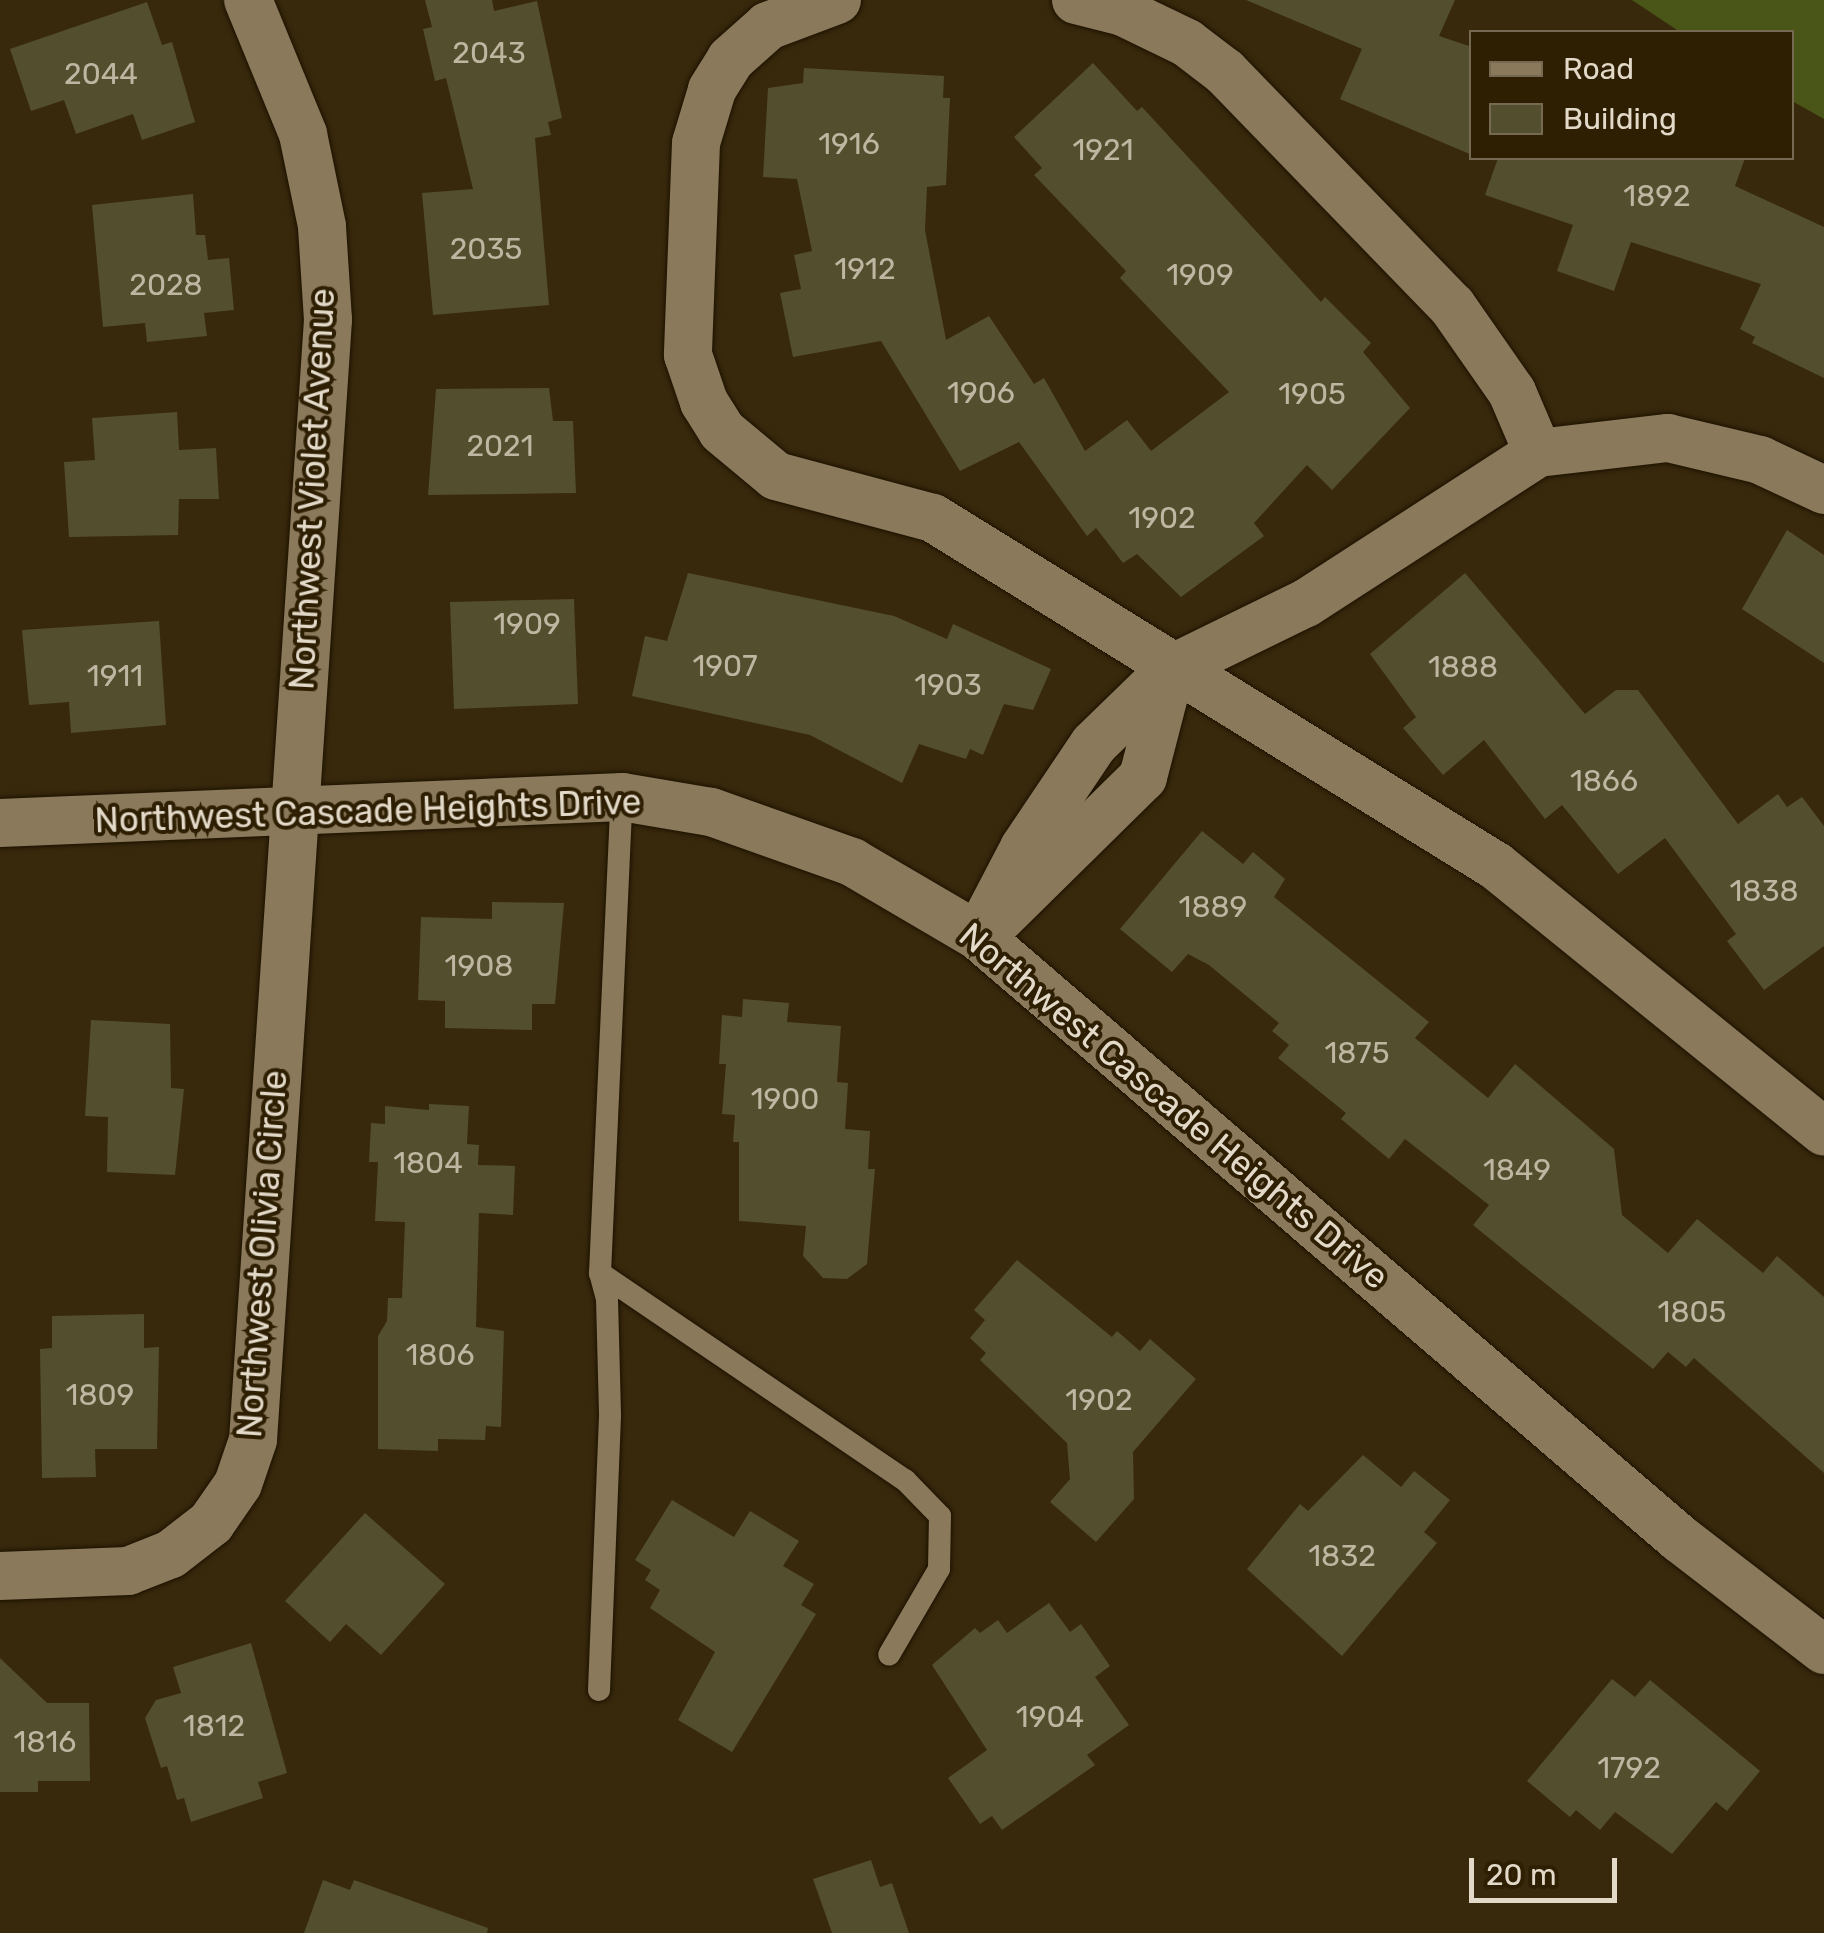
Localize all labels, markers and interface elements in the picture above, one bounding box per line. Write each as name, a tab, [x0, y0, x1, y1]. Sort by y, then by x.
legend	[1469, 30, 1794, 160]
house number: 2043	[452, 35, 526, 71]
text: Road	[1563, 51, 1634, 87]
house number: 2044	[64, 56, 138, 92]
text: Building	[1563, 101, 1677, 137]
house number: 1916	[818, 126, 880, 162]
house number: 1921	[1072, 132, 1134, 168]
house number: 1892	[1623, 178, 1691, 214]
house number: 2035	[450, 231, 522, 267]
house number: 1912	[834, 251, 896, 287]
house number: 1909	[1166, 257, 1234, 293]
house number: 2028	[129, 267, 203, 303]
street label: Northwest Violet Avenue	[280, 286, 344, 692]
house number: 1906	[947, 375, 1015, 411]
house number: 1905	[1278, 376, 1346, 412]
house number: 2021	[466, 428, 534, 464]
house number: 1902	[1128, 500, 1196, 536]
house number: 1909	[493, 606, 561, 642]
house number: 1907	[692, 648, 758, 684]
house number: 1888	[1428, 649, 1498, 685]
house number: 1911	[87, 658, 143, 694]
house number: 1903	[914, 667, 982, 703]
house number: 1866	[1570, 763, 1638, 799]
street label: Northwest Cascade Heights Drive	[94, 780, 642, 842]
house number: 1838	[1729, 873, 1799, 909]
house number: 1889	[1179, 889, 1247, 925]
street label: Northwest Cascade Heights Drive	[951, 914, 1397, 1298]
house number: 1908	[445, 948, 513, 984]
house number: 1875	[1324, 1035, 1390, 1071]
street label: Northwest Olivia Circle	[228, 1069, 296, 1439]
house number: 1900	[751, 1081, 819, 1117]
house number: 1804	[393, 1145, 463, 1181]
house number: 1849	[1483, 1152, 1551, 1188]
house number: 1805	[1658, 1294, 1726, 1330]
house number: 1806	[405, 1337, 475, 1373]
house number: 1809	[66, 1377, 134, 1413]
house number: 1902	[1065, 1382, 1133, 1418]
house number: 1832	[1308, 1538, 1376, 1574]
house number: 1904	[1016, 1699, 1084, 1735]
house number: 1812	[183, 1708, 245, 1744]
house number: 1816	[14, 1724, 76, 1760]
house number: 1792	[1597, 1750, 1661, 1786]
scale bar	[1474, 1838, 1622, 1900]
text: 20 m	[1486, 1857, 1557, 1893]

